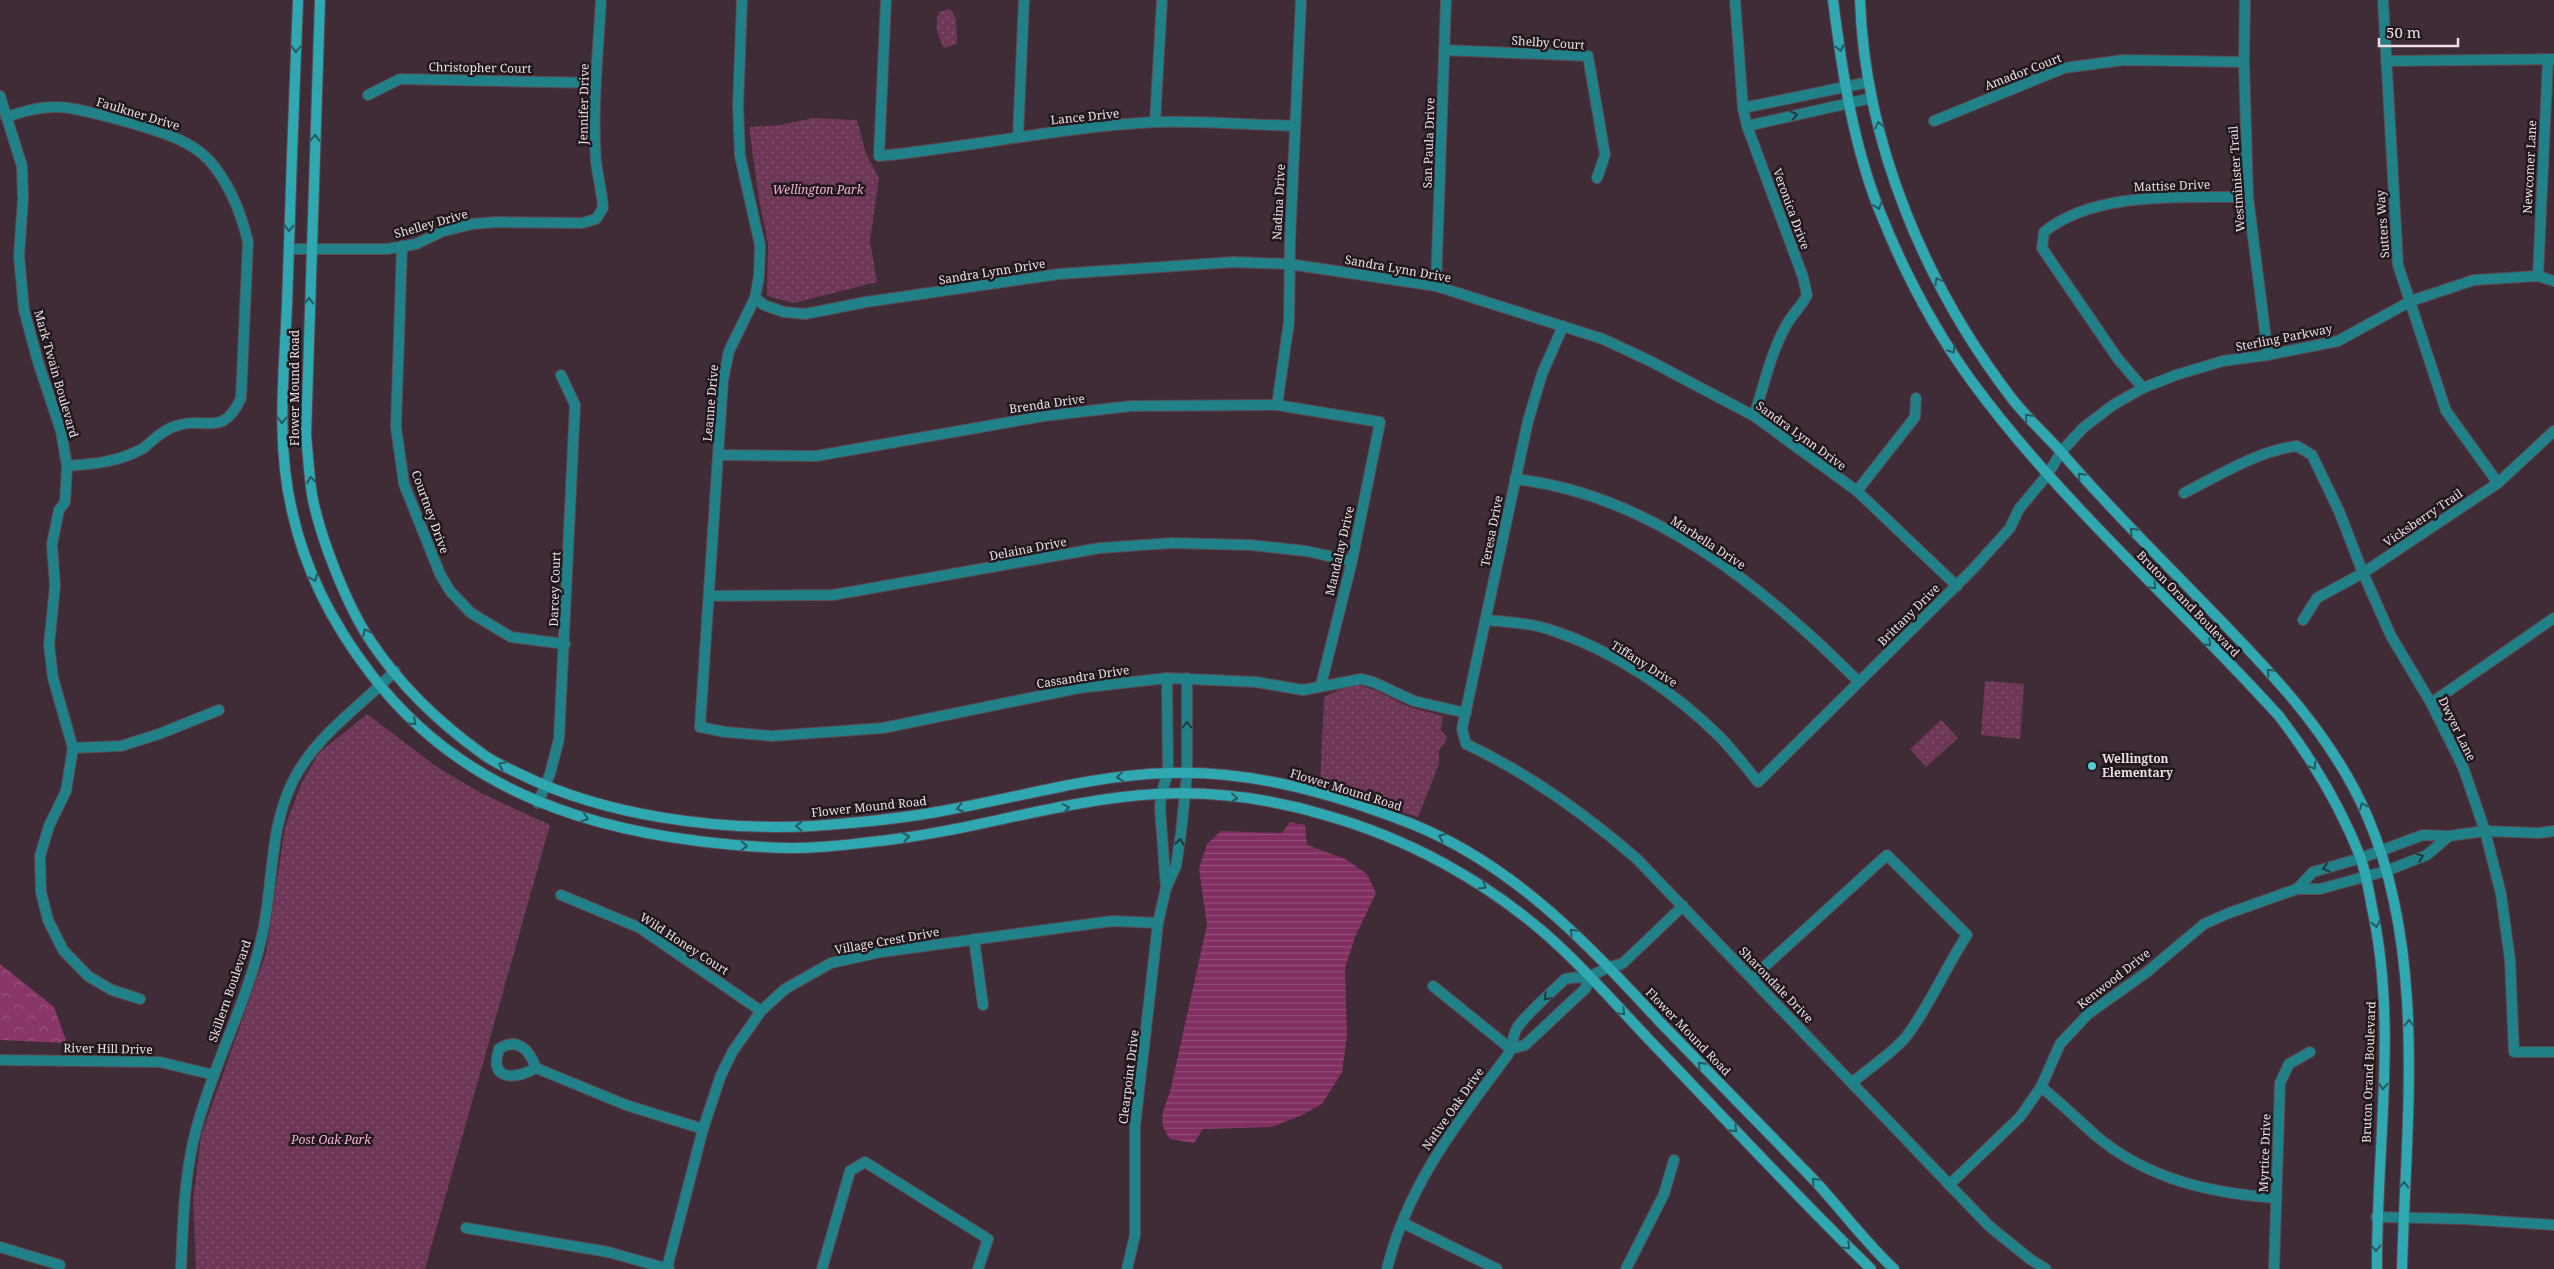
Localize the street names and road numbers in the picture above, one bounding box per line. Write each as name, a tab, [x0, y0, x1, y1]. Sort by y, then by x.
street label: Shelby Court	[1511, 31, 1585, 54]
street label: Amador Court	[1982, 49, 2064, 94]
street label: Christopher Court	[428, 58, 532, 77]
street label: Jennifer Drive	[574, 63, 593, 146]
street label: Faulkner Drive	[94, 93, 182, 134]
street label: San Paula Drive	[1418, 97, 1439, 189]
street label: Lance Drive	[1050, 104, 1120, 129]
street label: Newcomer Lane	[2519, 120, 2540, 214]
street label: Westminister Trail	[2224, 125, 2249, 233]
street label: Nadina Drive	[1268, 163, 1289, 241]
street label: Veronica Drive	[1769, 166, 1814, 252]
street label: Mattise Drive	[2133, 176, 2211, 195]
street label: Sutters Way	[2372, 189, 2393, 259]
street label: Shelley Drive	[392, 205, 470, 242]
street label: Sandra Lynn Drive	[1344, 251, 1453, 286]
street label: Sandra Lynn Drive	[937, 255, 1046, 288]
street label: Mark Twain Boulevard	[30, 308, 83, 440]
street label: Sterling Parkway	[2234, 320, 2334, 355]
street label: Flower Mound Road	[286, 329, 303, 446]
street label: Leanne Drive	[699, 364, 722, 442]
street label: Brenda Drive	[1008, 390, 1086, 417]
street label: Sandra Lynn Drive	[1753, 397, 1850, 474]
street label: Courtney Drive	[408, 468, 453, 556]
street label: Vicksberry Trail	[2380, 485, 2466, 550]
street label: Teresa Drive	[1476, 494, 1507, 568]
street label: Mandalay Drive	[1321, 504, 1358, 597]
street label: Marbella Drive	[1667, 512, 1749, 573]
street label: Delaina Drive	[988, 533, 1068, 564]
street label: Bruton Orand Boulevard	[2133, 547, 2244, 661]
street label: Darcey Court	[545, 551, 564, 627]
street label: Brittany Drive	[1874, 580, 1943, 649]
street label: Tiffany Drive	[1608, 636, 1681, 691]
street label: Cassandra Drive	[1035, 661, 1131, 692]
street label: Dwyer Lane	[2435, 694, 2480, 764]
street label: Flower Mound Road	[1288, 764, 1405, 815]
street label: Flower Mound Road	[810, 792, 928, 821]
street label: Wild Honey Court	[636, 908, 732, 979]
street label: Village Crest Drive	[833, 923, 941, 958]
street label: Skillern Boulevard	[204, 937, 255, 1044]
street label: Sharondale Drive	[1735, 943, 1817, 1027]
street label: Kenwood Drive	[2074, 945, 2154, 1013]
street label: Flower Mound Road	[1642, 984, 1735, 1080]
street label: Bruton Orand Boulevard	[2358, 1000, 2379, 1143]
street label: Clearpoint Drive	[1114, 1029, 1143, 1125]
street label: River Hill Drive	[63, 1039, 153, 1058]
street label: Native Oak Drive	[1418, 1064, 1488, 1154]
street label: Myrtice Drive	[2255, 1113, 2274, 1193]

